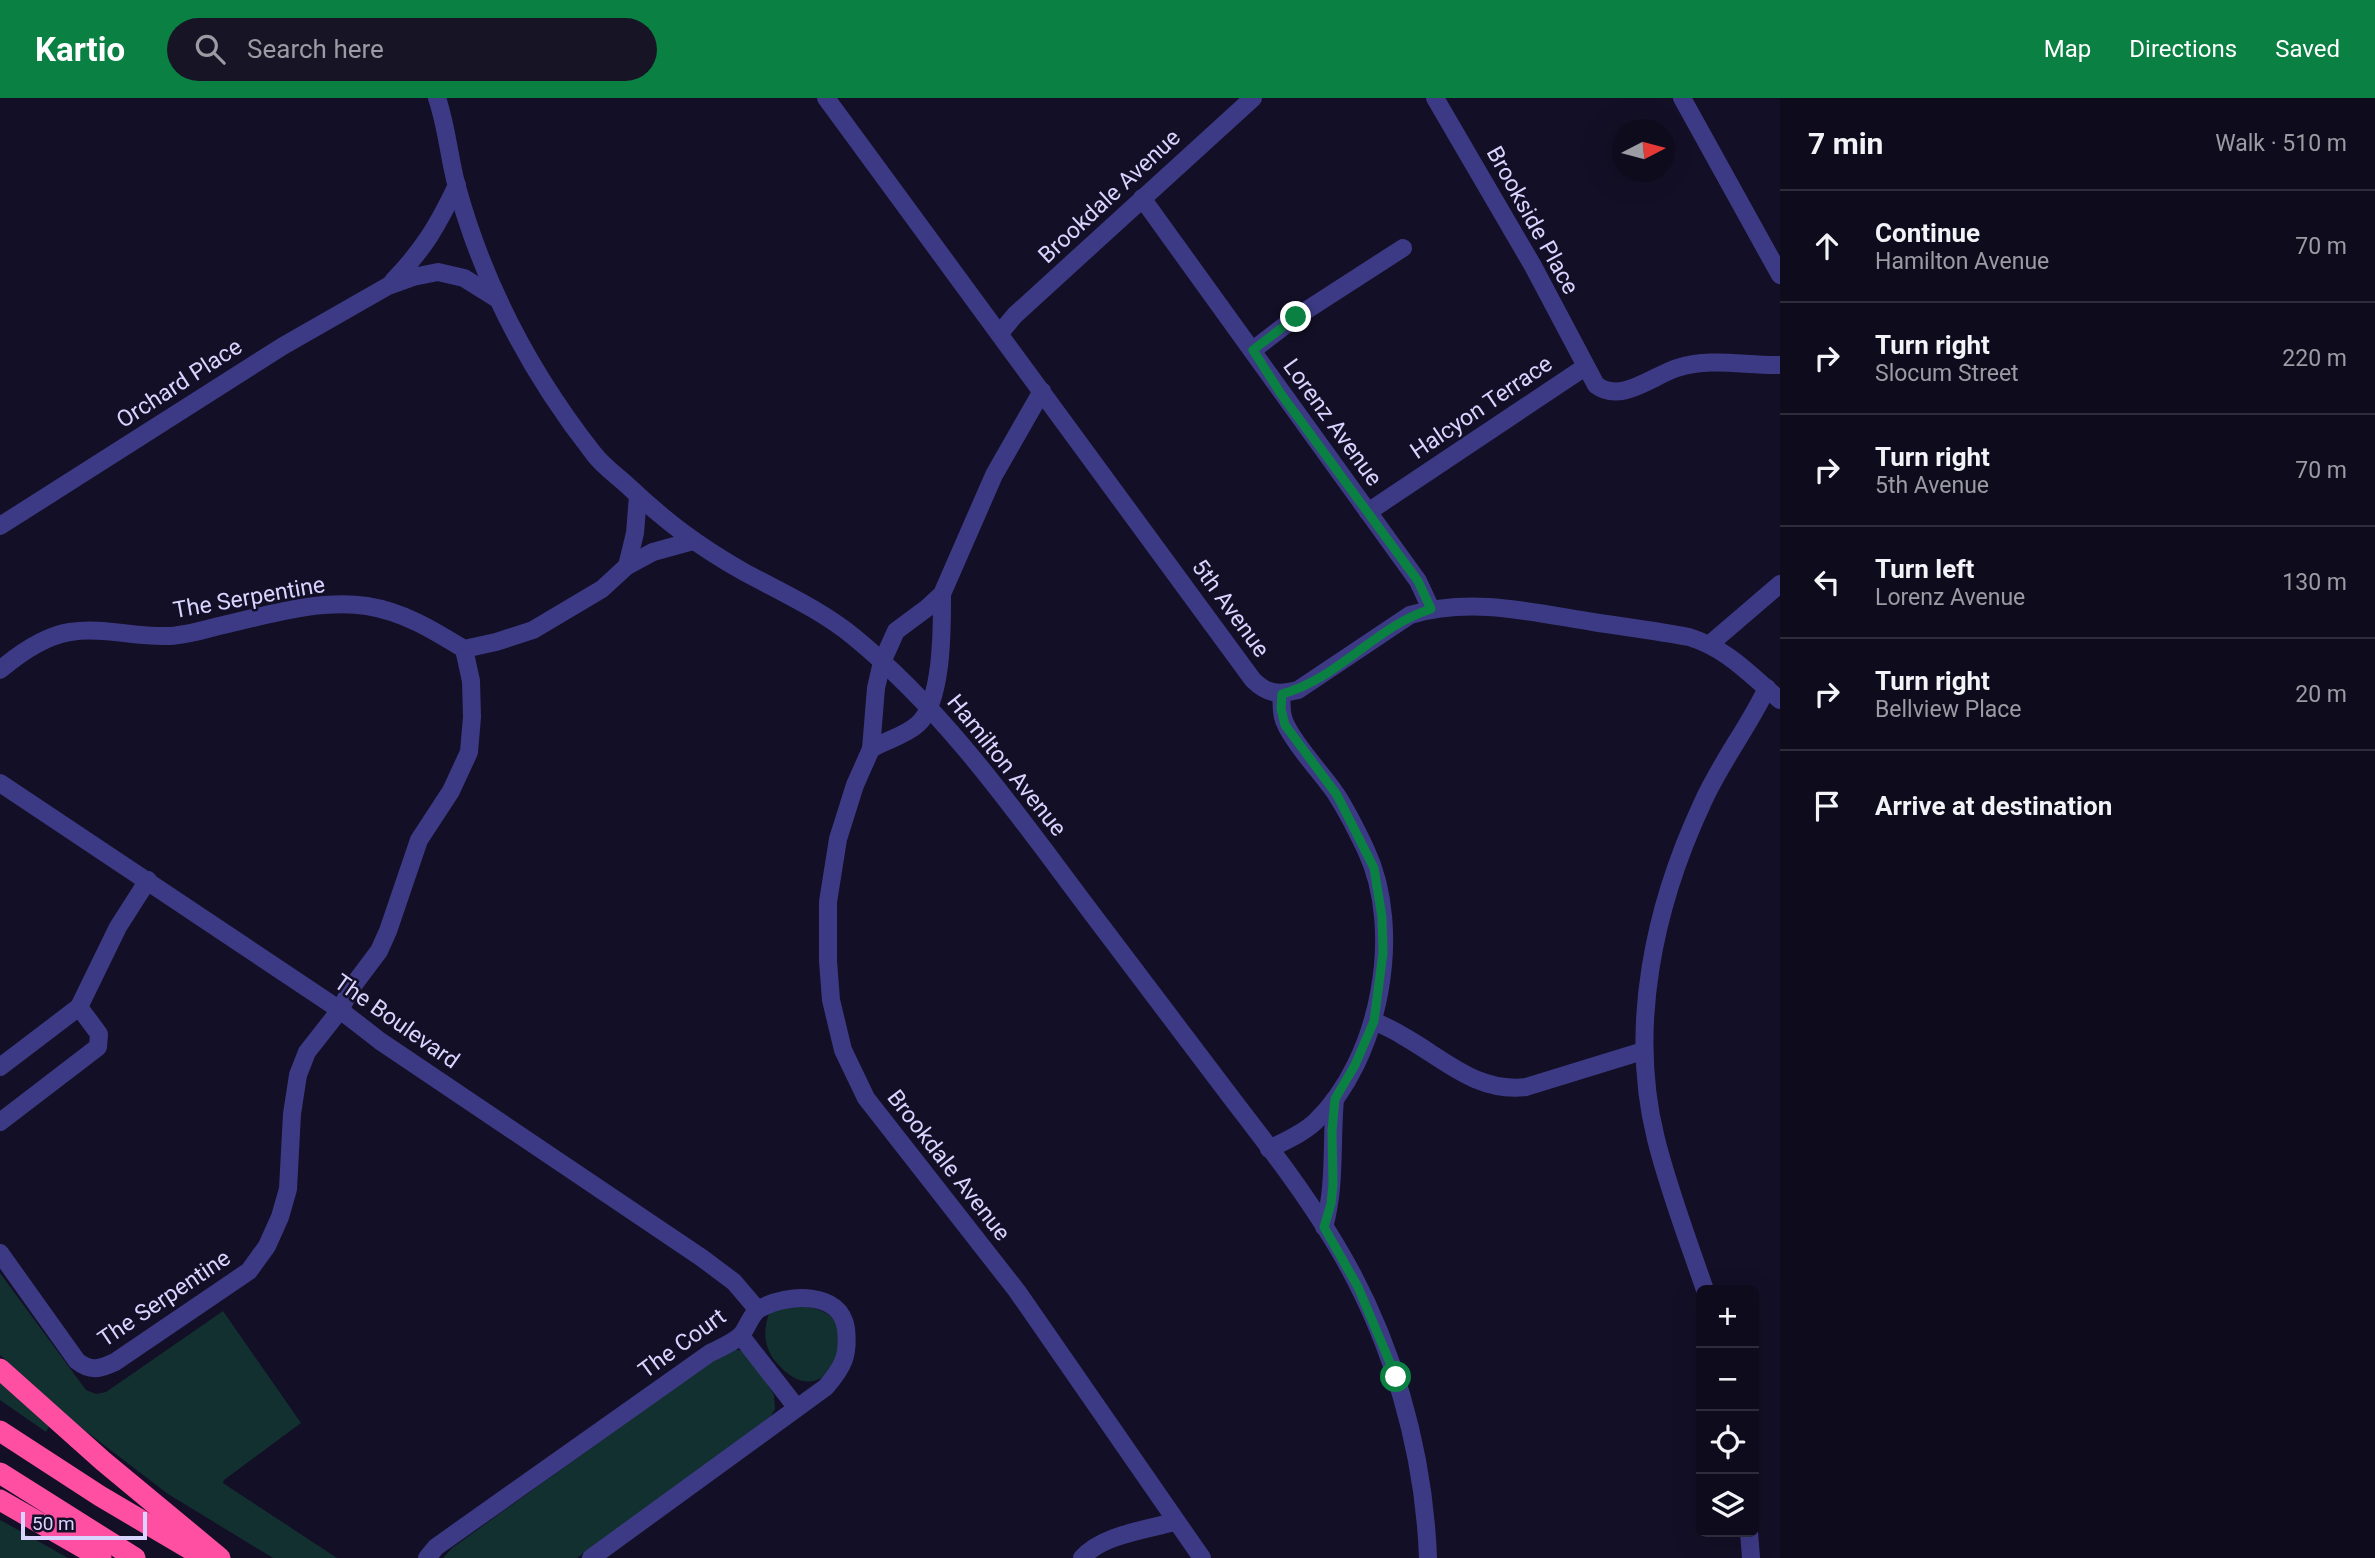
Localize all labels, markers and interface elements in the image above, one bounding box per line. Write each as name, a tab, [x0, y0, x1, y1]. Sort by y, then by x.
search box	[167, 18, 657, 81]
text: Kartio	[35, 30, 125, 69]
icon: search	[191, 30, 229, 68]
text: Search here	[247, 34, 384, 64]
text: Map	[2044, 35, 2091, 63]
text: Directions	[2129, 35, 2237, 63]
text: Saved	[2275, 35, 2340, 63]
north arrow	[1612, 119, 1675, 182]
street label: Brookdale Avenue	[1033, 124, 1186, 269]
text: 7 min	[1808, 126, 1883, 161]
text: Walk · 510 m	[2215, 130, 2347, 157]
street label: Brookside Place	[1481, 142, 1584, 299]
text: Continue	[1875, 218, 1980, 248]
icon: ahead	[1808, 227, 1846, 265]
text: 70 m	[2295, 233, 2347, 260]
text: Hamilton Avenue	[1875, 248, 2049, 275]
route end	[1280, 301, 1311, 332]
text: Turn right	[1875, 330, 1990, 360]
street label: Orchard Place	[112, 333, 247, 434]
icon: right	[1808, 339, 1846, 377]
text: 220 m	[2282, 345, 2347, 372]
street label: Halcyon Terrace	[1405, 350, 1557, 465]
street label: Lorenz Avenue	[1277, 354, 1388, 491]
text: Slocum Street	[1875, 360, 2019, 387]
text: Turn right	[1875, 442, 1990, 472]
icon: right	[1808, 451, 1846, 489]
text: 70 m	[2295, 457, 2347, 484]
text: 5th Avenue	[1875, 472, 1989, 499]
street label: 5th Avenue	[1186, 554, 1275, 662]
text: Turn left	[1875, 554, 1974, 584]
icon: left	[1808, 563, 1846, 601]
text: 130 m	[2282, 569, 2347, 596]
street label: The Serpentine	[171, 571, 327, 624]
text: Lorenz Avenue	[1875, 584, 2025, 611]
text: Turn right	[1875, 666, 1990, 696]
icon: right	[1808, 675, 1846, 713]
text: 20 m	[2295, 681, 2347, 708]
street label: Hamilton Avenue	[941, 689, 1072, 842]
text: Bellview Place	[1875, 696, 2021, 723]
icon: arrive	[1808, 787, 1846, 825]
text: Arrive at destination	[1875, 791, 2112, 821]
street label: The Boulevard	[329, 968, 464, 1074]
street label: Brookdale Avenue	[881, 1085, 1016, 1246]
street label: The Serpentine	[93, 1244, 236, 1353]
map controls	[1696, 1285, 1759, 1537]
button: +	[1696, 1285, 1759, 1348]
street label: The Court	[634, 1303, 731, 1384]
button: −	[1696, 1348, 1759, 1411]
route start	[1380, 1361, 1411, 1392]
button: locate	[1696, 1411, 1759, 1474]
button: layers	[1696, 1474, 1759, 1537]
scale bar	[21, 1509, 147, 1541]
text: 50 m	[32, 1512, 75, 1535]

